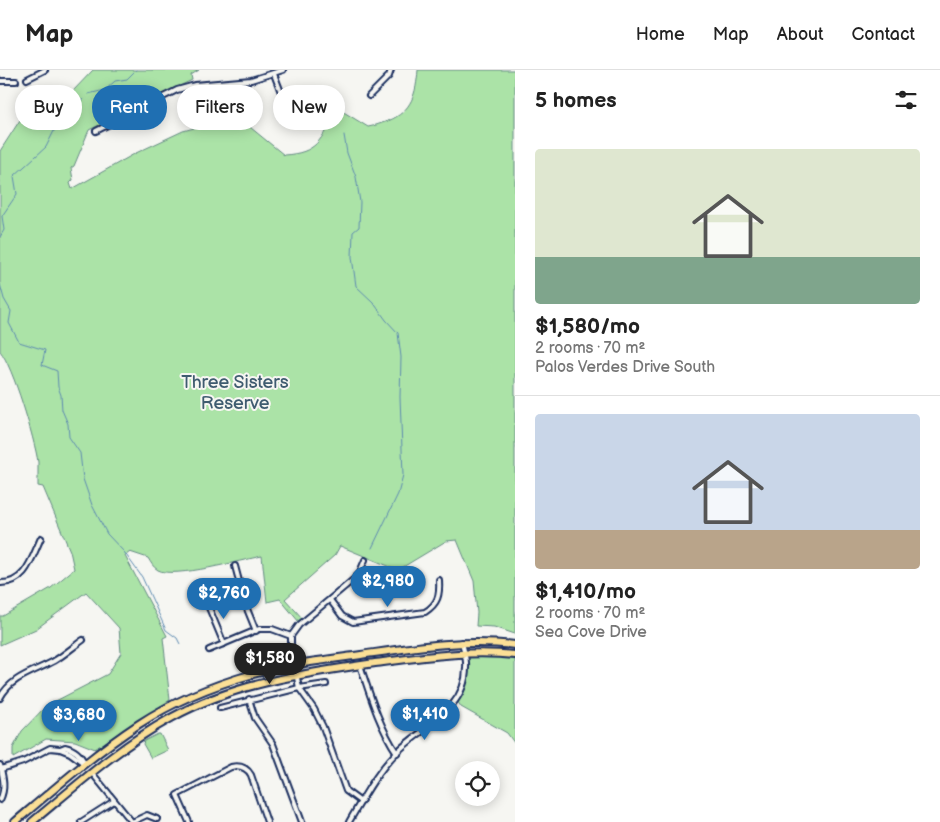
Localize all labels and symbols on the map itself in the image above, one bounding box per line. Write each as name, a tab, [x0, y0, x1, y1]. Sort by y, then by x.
park label: Three Sisters Reserve	[181, 372, 289, 414]
pin: $2,980	[347, 566, 429, 608]
pin: $2,760	[183, 578, 265, 620]
pin: $1,580	[229, 642, 311, 685]
pin: $1,410	[384, 698, 466, 741]
pin: $3,680	[38, 700, 120, 742]

